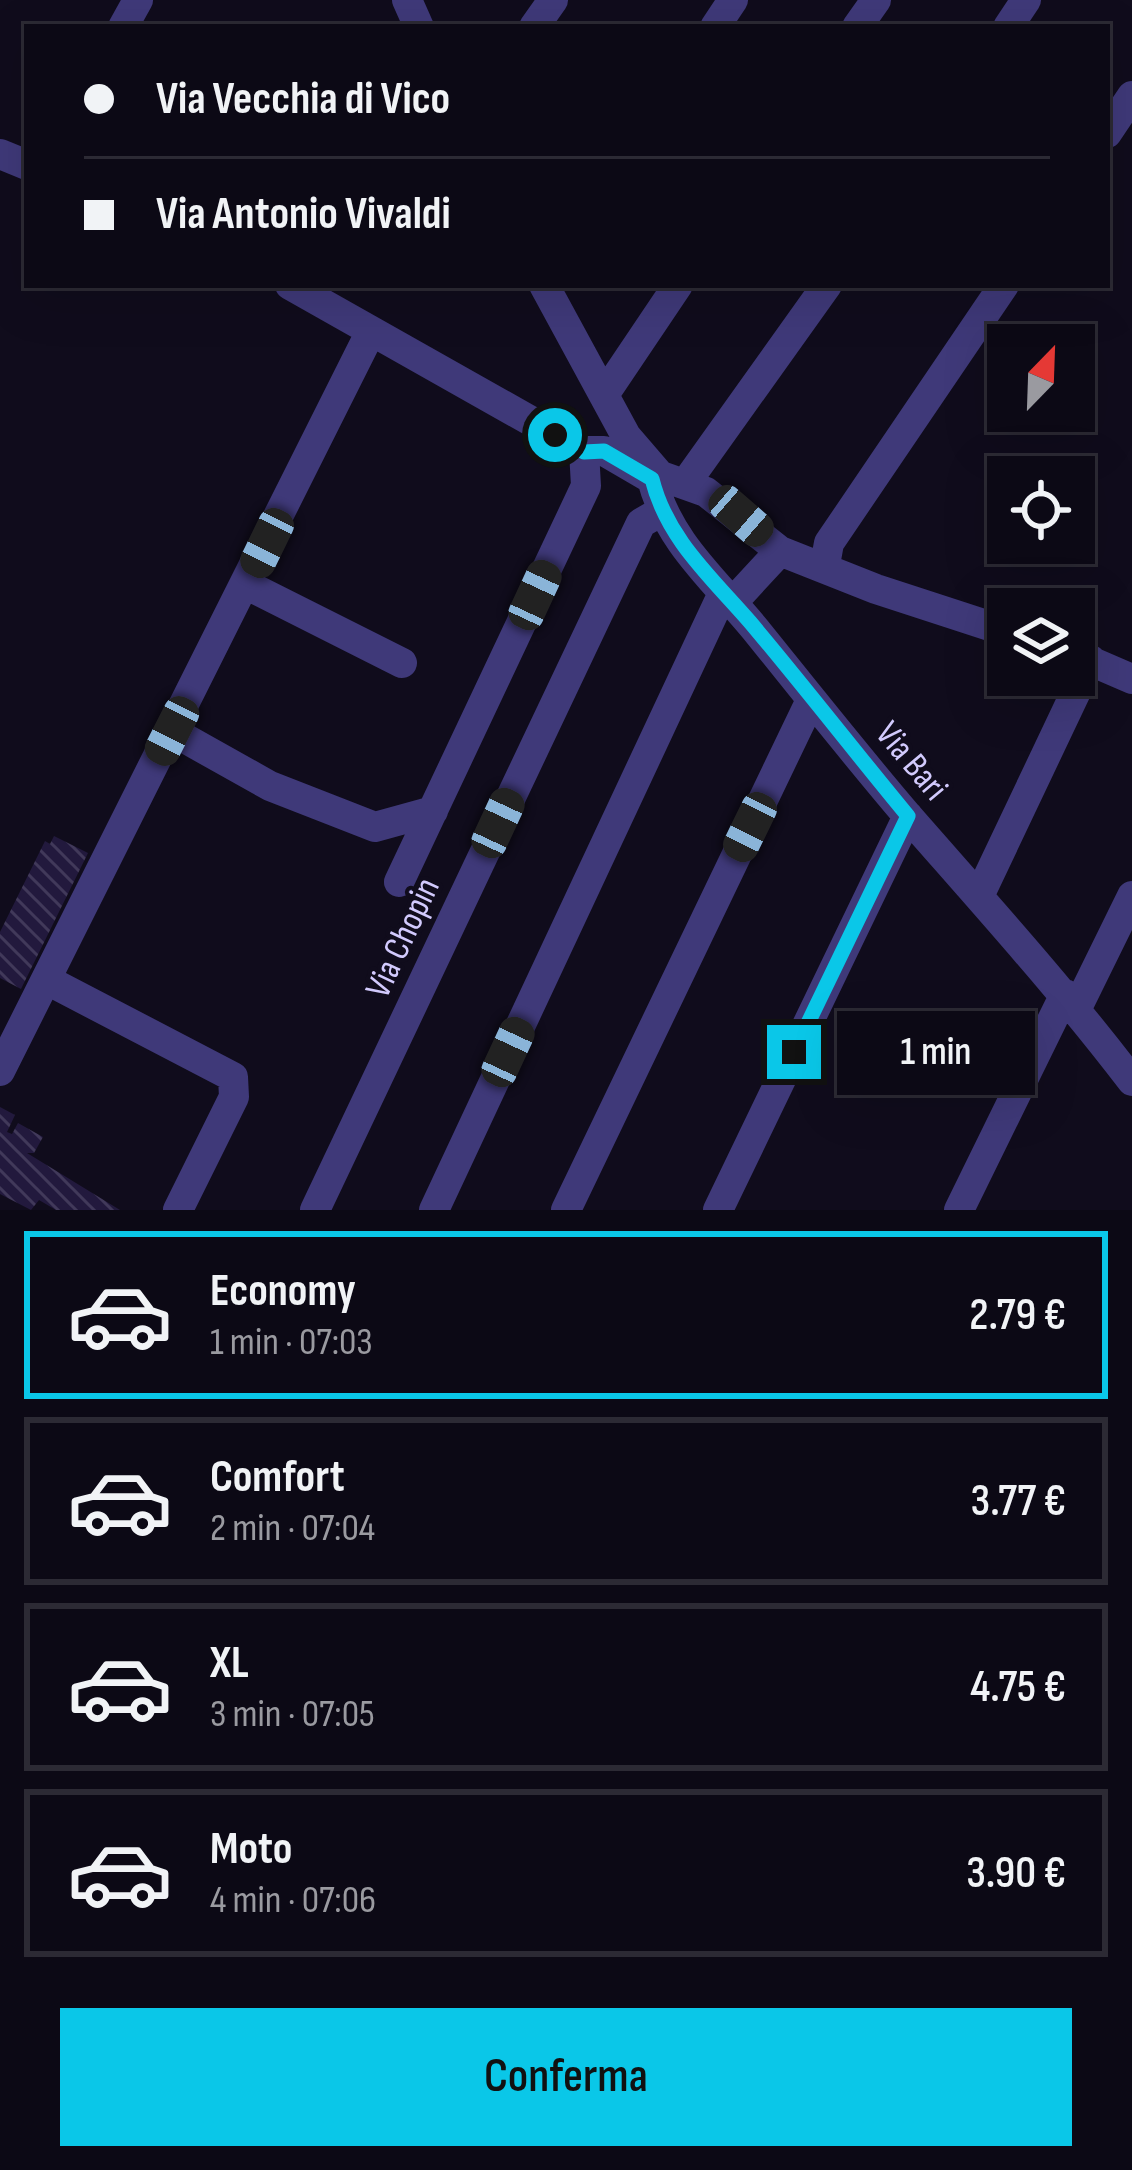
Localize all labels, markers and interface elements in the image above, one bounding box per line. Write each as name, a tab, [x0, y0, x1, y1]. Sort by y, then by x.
text: Via Vecchia di Vico	[156, 72, 450, 127]
text: Via Antonio Vivaldi	[156, 187, 451, 242]
north arrow	[987, 324, 1095, 432]
map controls	[987, 324, 1095, 696]
route start	[528, 408, 582, 462]
button: locate	[987, 456, 1095, 564]
car	[702, 479, 780, 553]
car	[235, 503, 299, 583]
car	[503, 555, 567, 635]
button: layers	[987, 588, 1095, 696]
car	[140, 691, 204, 771]
street label: Via Bari	[866, 714, 956, 810]
car	[466, 783, 530, 863]
car	[718, 787, 782, 867]
street label: Via Chopin	[357, 871, 450, 1005]
callout: 1 min	[836, 1010, 1034, 1094]
car	[476, 1012, 540, 1092]
route end	[767, 1025, 821, 1079]
text: 1 min	[901, 1029, 971, 1076]
icon: car	[66, 1261, 174, 1369]
text: Economy	[210, 1264, 356, 1319]
text: 2.79 €	[969, 1288, 1066, 1343]
text: 1 min · 07:03	[210, 1319, 373, 1366]
icon: car	[66, 1447, 174, 1555]
text: Comfort	[210, 1450, 345, 1505]
text: 3.77 €	[971, 1474, 1066, 1529]
text: 2 min · 07:04	[210, 1505, 375, 1552]
icon: car	[66, 1633, 174, 1741]
text: XL	[210, 1636, 249, 1691]
text: 4.75 €	[970, 1660, 1066, 1715]
text: 3 min · 07:05	[210, 1691, 375, 1738]
icon: car	[66, 1819, 174, 1927]
text: Moto	[210, 1822, 292, 1877]
text: 3.90 €	[966, 1846, 1066, 1901]
text: 4 min · 07:06	[210, 1877, 376, 1924]
button: Conferma	[60, 2008, 1072, 2146]

